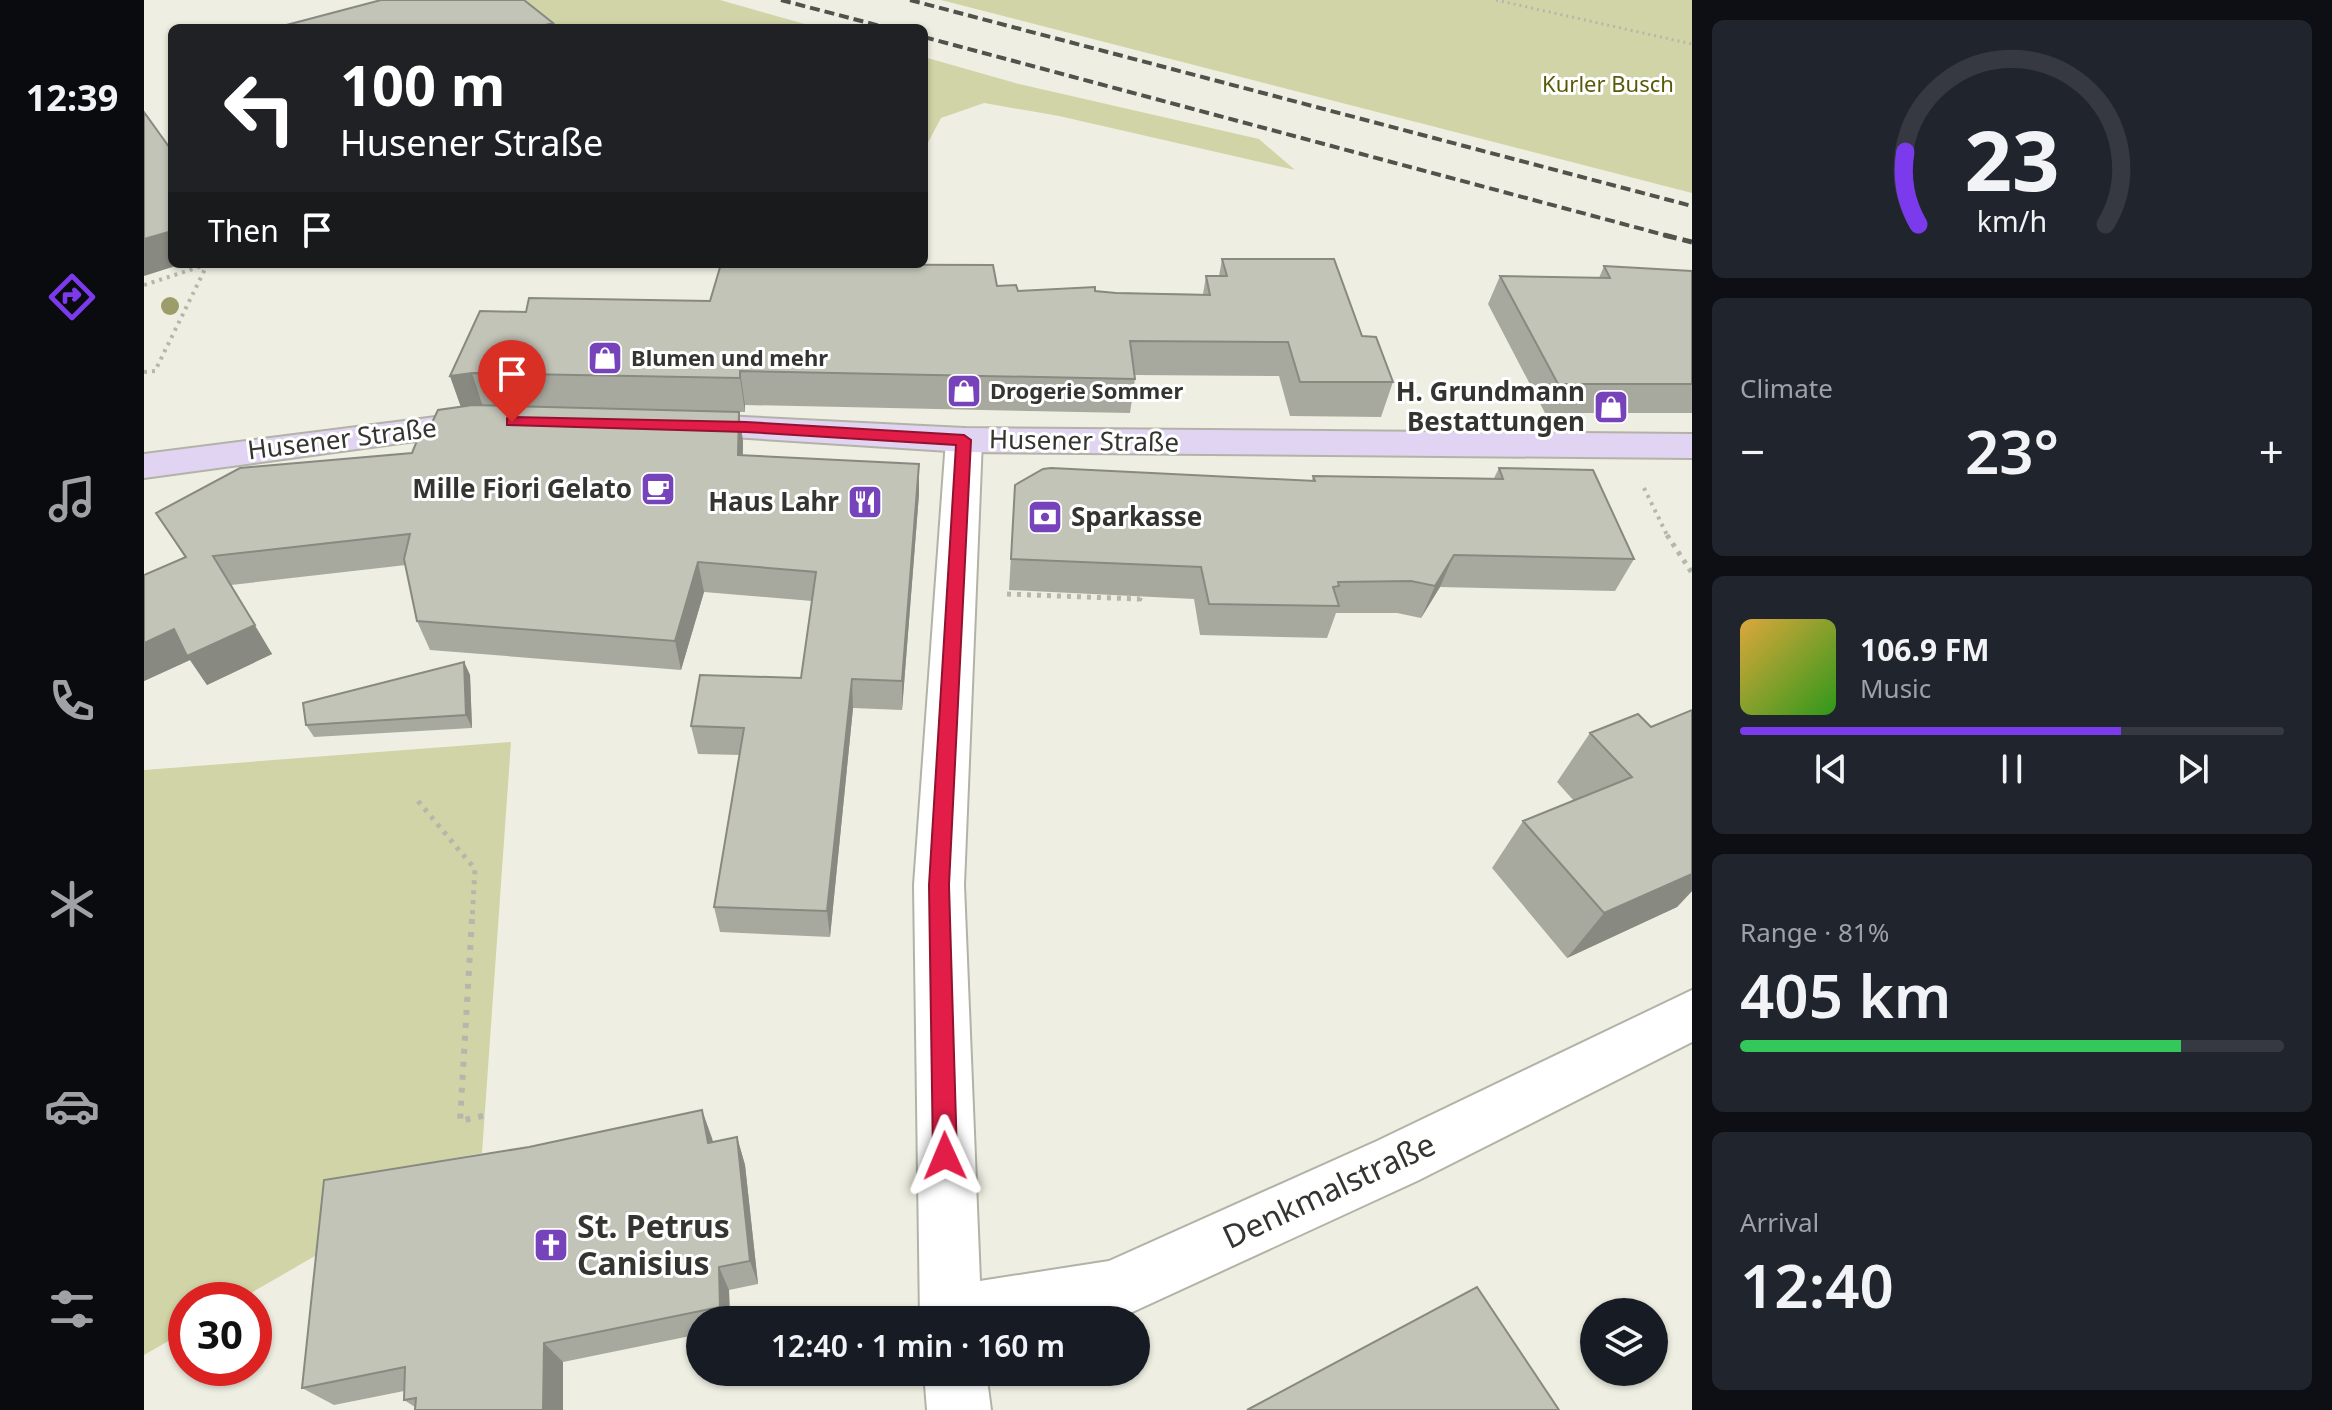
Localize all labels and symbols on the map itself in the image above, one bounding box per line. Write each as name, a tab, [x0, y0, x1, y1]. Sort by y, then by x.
park label: Kurler Busch	[1542, 68, 1674, 98]
shop icon: Blumen und mehr	[586, 339, 624, 377]
pin	[478, 340, 546, 422]
place label: Blumen und mehr	[631, 342, 828, 372]
shop icon: Drogerie Sommer	[945, 372, 983, 410]
place label: H. Grundmann Bestattungen	[1396, 373, 1585, 439]
place label: Drogerie Sommer	[990, 375, 1183, 405]
shop icon: H. Grundmann Bestattungen	[1592, 388, 1630, 426]
street label: Husener Straße	[245, 409, 438, 467]
street label: Husener Straße	[989, 420, 1179, 460]
place label: Mille Fiori Gelato	[412, 470, 632, 506]
cafe icon: Mille Fiori Gelato	[639, 470, 677, 508]
place label: Haus Lahr	[708, 483, 839, 519]
restaurant icon: Haus Lahr	[846, 483, 884, 521]
bank icon: Sparkasse	[1026, 498, 1064, 536]
place label: Sparkasse	[1071, 498, 1202, 534]
position arrow	[903, 1114, 987, 1198]
street label: Denkmalstraße	[1215, 1122, 1442, 1258]
place label: St. Petrus Canisius	[577, 1204, 730, 1284]
church icon: St. Petrus Canisius	[532, 1226, 570, 1264]
speed limit sign: 30	[168, 1282, 272, 1386]

